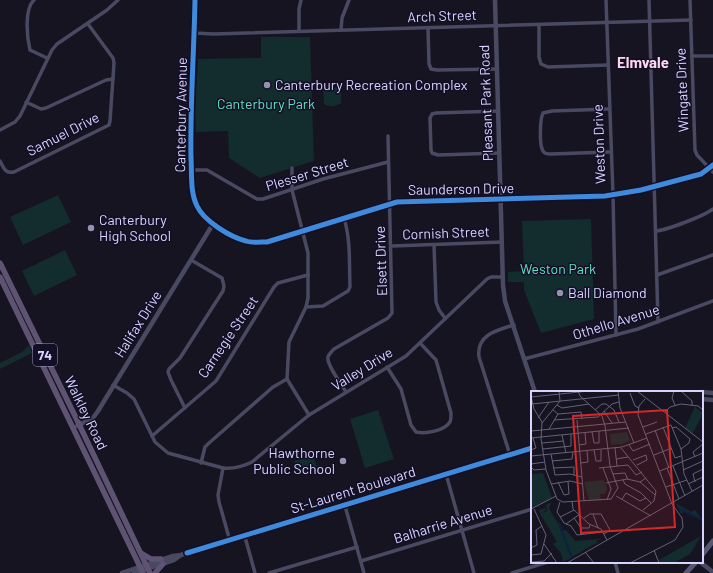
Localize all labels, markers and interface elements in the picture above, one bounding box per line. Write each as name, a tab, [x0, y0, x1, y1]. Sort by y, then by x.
street label: Arch Street	[407, 6, 477, 25]
street label: Pleasant Park Road	[475, 44, 496, 162]
street label: Wingate Drive	[672, 48, 691, 132]
district label: Elmvale	[617, 53, 669, 71]
street label: Canterbury Avenue	[171, 57, 190, 173]
place label: Canterbury Recreation Complex	[275, 76, 468, 93]
marker: Canterbury Recreation Complex	[262, 80, 272, 90]
park label: Canterbury Park	[217, 95, 315, 112]
street label: Weston Drive	[589, 104, 608, 184]
street label: Samuel Drive	[24, 108, 102, 159]
street label: Plesser Street	[263, 153, 350, 194]
street label: Saunderson Drive	[408, 179, 514, 198]
place label: Canterbury High School	[99, 211, 171, 244]
street label: Cornish Street	[402, 222, 490, 243]
marker: Canterbury High School	[86, 223, 96, 233]
street label: Elsett Drive	[371, 226, 390, 296]
park label: Weston Park	[520, 260, 596, 277]
place label: Ball Diamond	[568, 284, 647, 301]
street label: Halifax Drive	[110, 287, 165, 360]
marker: Ball Diamond	[555, 288, 565, 298]
street label: Carnegie Street	[194, 293, 261, 381]
street label: Othello Avenue	[570, 300, 661, 343]
street label: Valley Drive	[328, 343, 395, 394]
road number: 74	[33, 344, 57, 366]
street label: Walkley Road	[61, 373, 112, 452]
inset map	[531, 391, 703, 563]
place label: Hawthorne Public School	[253, 444, 335, 477]
marker: Hawthorne Public School	[338, 456, 348, 466]
street label: St-Laurent Boulevard	[288, 462, 417, 517]
street label: Balharrie Avenue	[391, 500, 494, 547]

